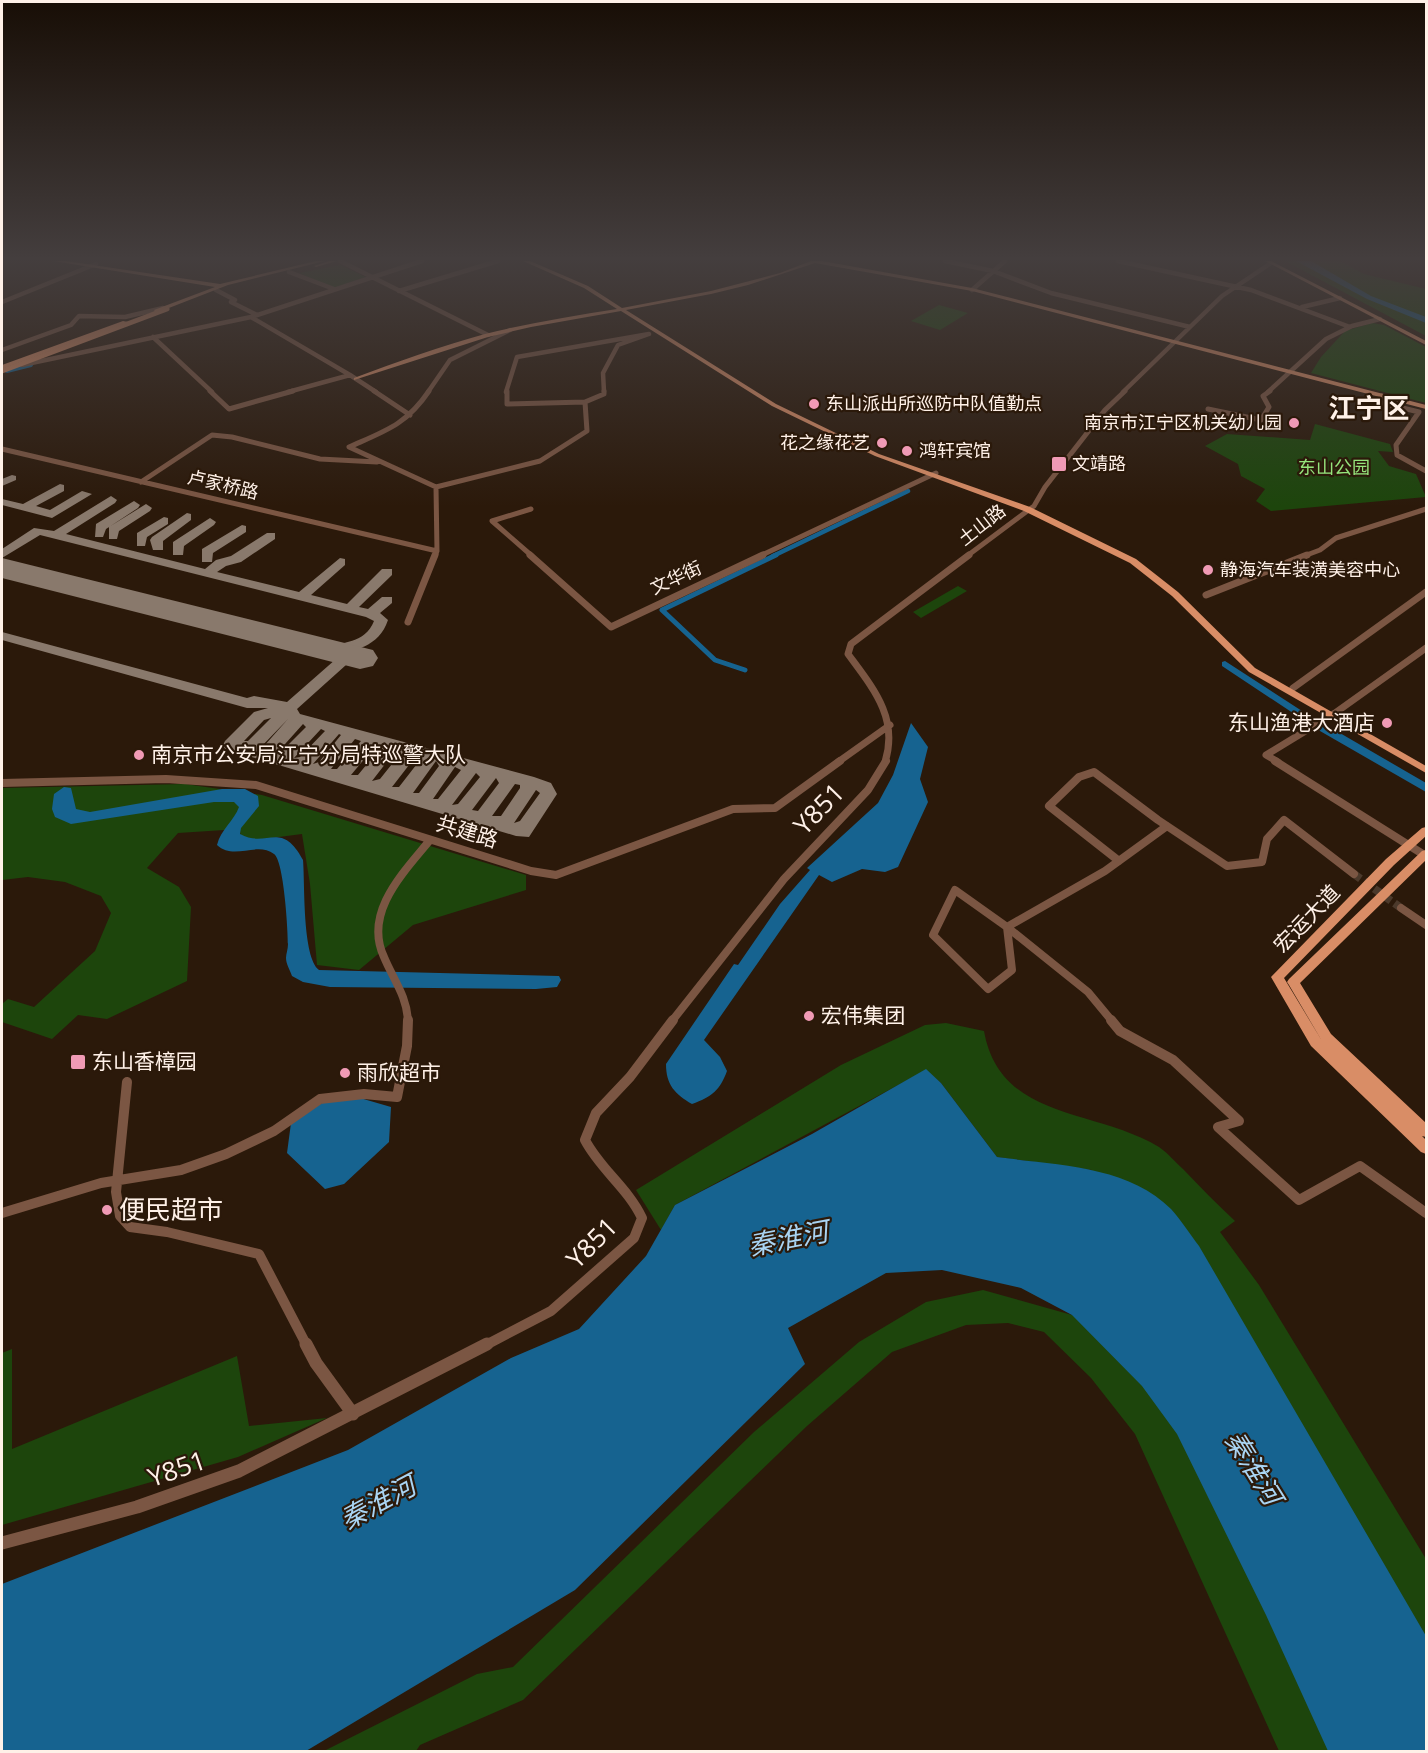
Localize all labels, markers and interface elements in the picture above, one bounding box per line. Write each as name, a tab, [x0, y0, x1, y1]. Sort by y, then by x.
district label: 江宁区	[1329, 389, 1410, 426]
place label: 东山派出所巡防中队值勤点	[826, 391, 1042, 415]
marker: 东山派出所巡防中队值勤点	[807, 397, 821, 411]
place label: 南京市江宁区机关幼儿园	[1084, 410, 1282, 434]
marker: 南京市江宁区机关幼儿园	[1287, 416, 1301, 430]
place label: 花之缘花艺	[780, 430, 870, 454]
marker: 花之缘花艺	[875, 436, 889, 450]
place label: 鸿轩宾馆	[919, 438, 991, 462]
marker: 鸿轩宾馆	[900, 444, 914, 458]
place label: 文靖路	[1072, 451, 1126, 475]
marker: 文靖路	[1050, 455, 1068, 473]
park label: 东山公园	[1298, 455, 1370, 479]
street label: 卢家桥路	[185, 464, 261, 504]
street label: 土山路	[953, 498, 1010, 550]
street label: 文华街	[646, 555, 705, 599]
place label: 静海汽车装潢美容中心	[1220, 557, 1400, 581]
marker: 静海汽车装潢美容中心	[1201, 563, 1215, 577]
place label: 东山渔港大酒店	[1228, 708, 1375, 736]
marker: 东山渔港大酒店	[1380, 716, 1394, 730]
place label: 南京市公安局江宁分局特巡警大队	[151, 740, 466, 768]
marker: 南京市公安局江宁分局特巡警大队	[132, 748, 146, 762]
street label: Y851	[785, 775, 852, 842]
street label: 共建路	[433, 808, 502, 854]
street label: 宏运大道	[1267, 878, 1346, 958]
place label: 宏伟集团	[821, 1001, 905, 1029]
marker: 宏伟集团	[802, 1009, 816, 1023]
place label: 东山香樟园	[92, 1047, 197, 1075]
marker: 东山香樟园	[69, 1053, 87, 1071]
place label: 雨欣超市	[357, 1058, 441, 1086]
marker: 雨欣超市	[338, 1066, 352, 1080]
place label: 便民超市	[119, 1191, 223, 1227]
marker: 便民超市	[100, 1203, 114, 1217]
street label: Y851	[558, 1209, 625, 1276]
water label: 秦淮河	[744, 1211, 836, 1263]
water label: 秦淮河	[1217, 1423, 1294, 1516]
street label: Y851	[143, 1441, 210, 1495]
water label: 秦淮河	[333, 1464, 426, 1537]

